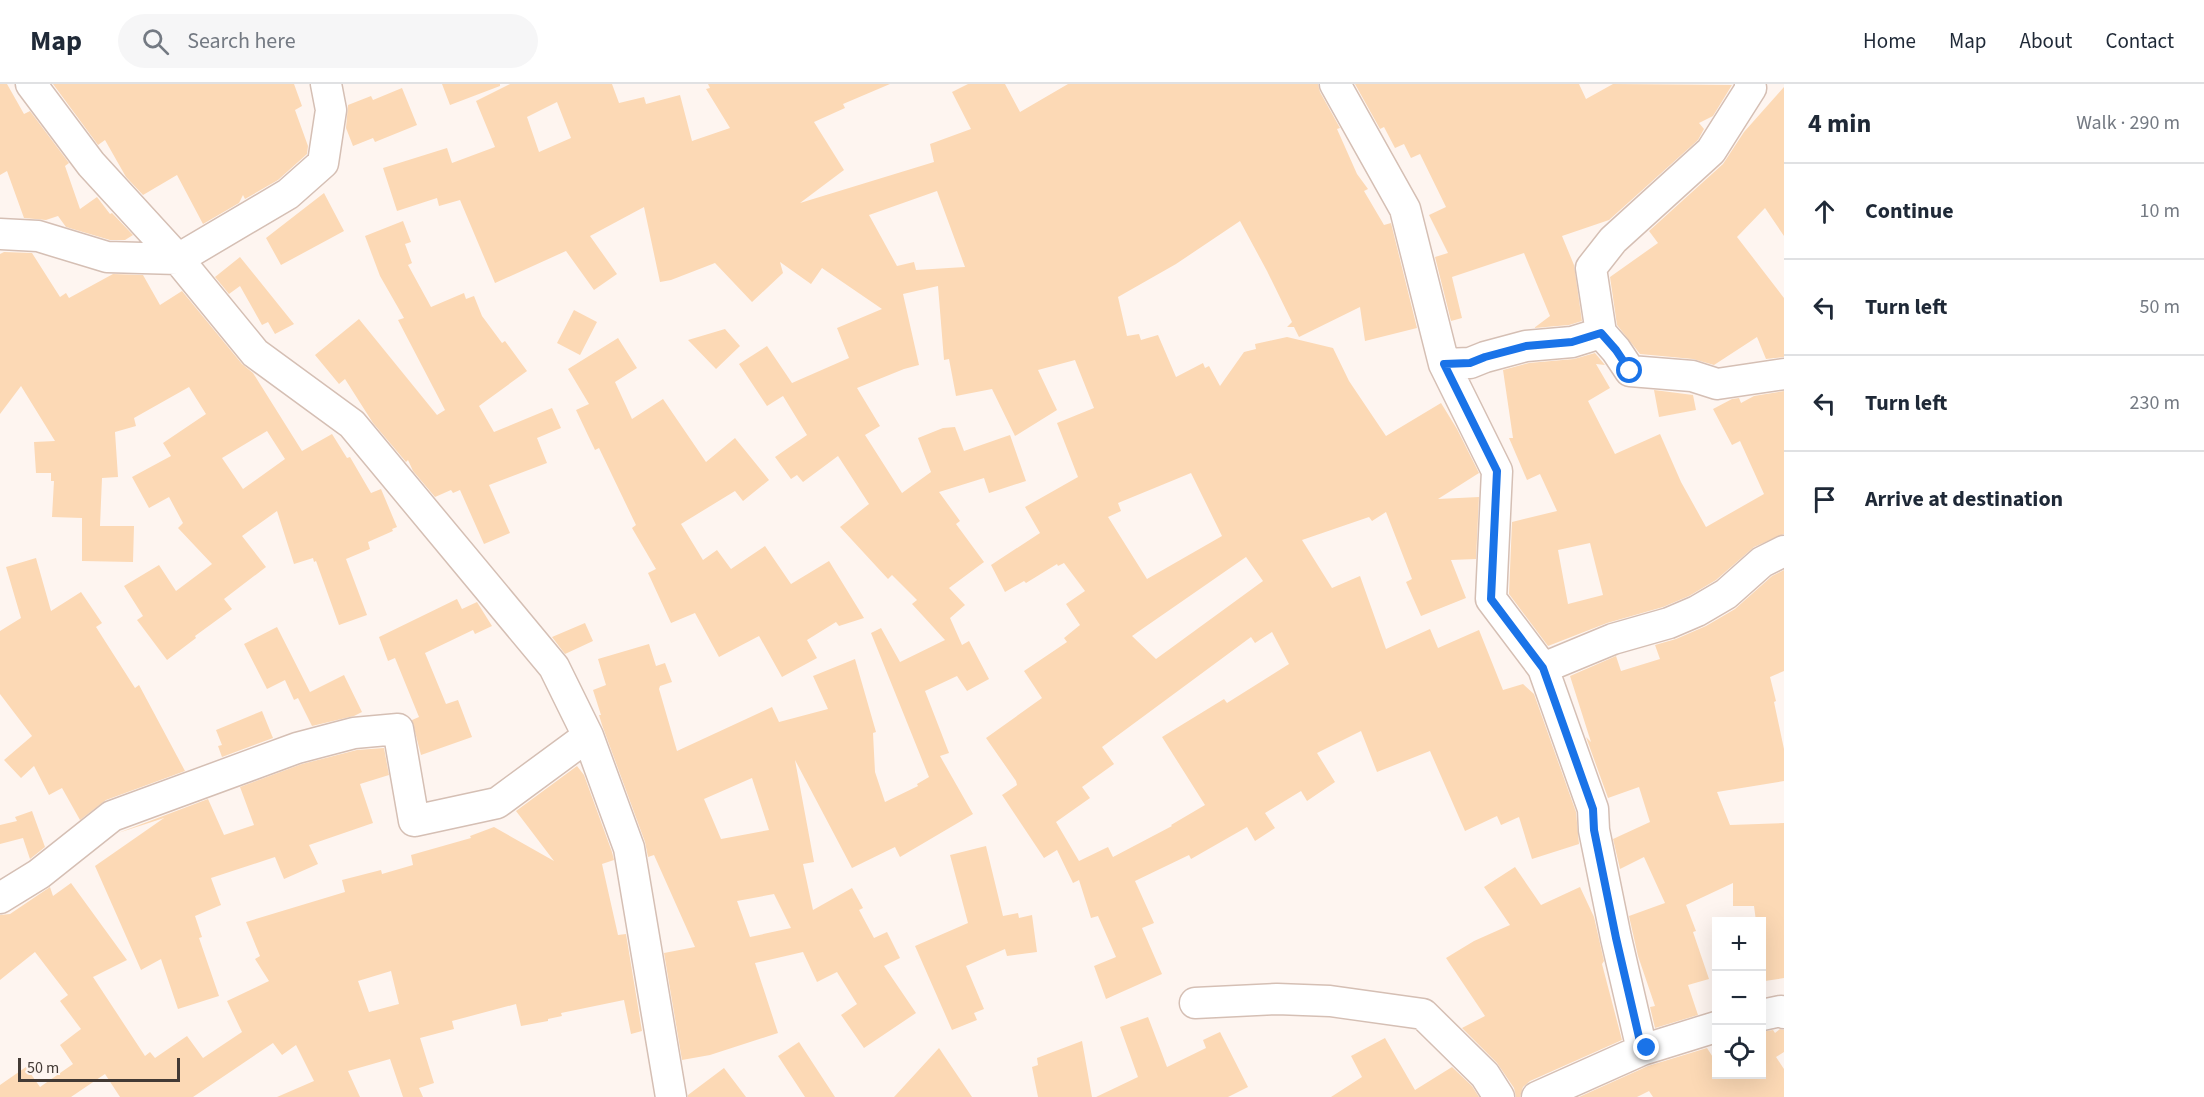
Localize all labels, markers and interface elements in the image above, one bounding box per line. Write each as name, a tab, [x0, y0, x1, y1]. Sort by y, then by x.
search box	[118, 14, 538, 68]
text: Map	[30, 21, 82, 61]
icon: search	[139, 25, 172, 58]
text: Search here	[187, 25, 296, 57]
text: Home	[1863, 26, 1916, 56]
text: Map	[1949, 26, 1987, 56]
text: About	[2020, 26, 2072, 56]
text: Contact	[2105, 26, 2174, 56]
text: 4 min	[1808, 105, 1871, 142]
text: Walk · 290 m	[2076, 109, 2180, 137]
icon: ahead	[1808, 195, 1841, 228]
text: Continue	[1865, 195, 1954, 227]
text: 10 m	[2140, 197, 2180, 225]
icon: left	[1808, 291, 1841, 324]
text: Turn left	[1865, 291, 1947, 323]
text: 50 m	[2140, 293, 2180, 321]
route start	[1616, 357, 1642, 383]
icon: left	[1808, 387, 1841, 420]
text: Turn left	[1865, 387, 1947, 419]
text: 230 m	[2130, 389, 2180, 417]
icon: arrive	[1808, 483, 1841, 516]
text: Arrive at destination	[1865, 483, 2063, 515]
map controls	[1712, 917, 1766, 1079]
button: +	[1712, 917, 1766, 971]
button: −	[1712, 971, 1766, 1025]
button: locate	[1712, 1025, 1766, 1079]
route end	[1633, 1034, 1659, 1060]
scale bar	[18, 1055, 180, 1082]
text: 50 m	[27, 1057, 59, 1079]

